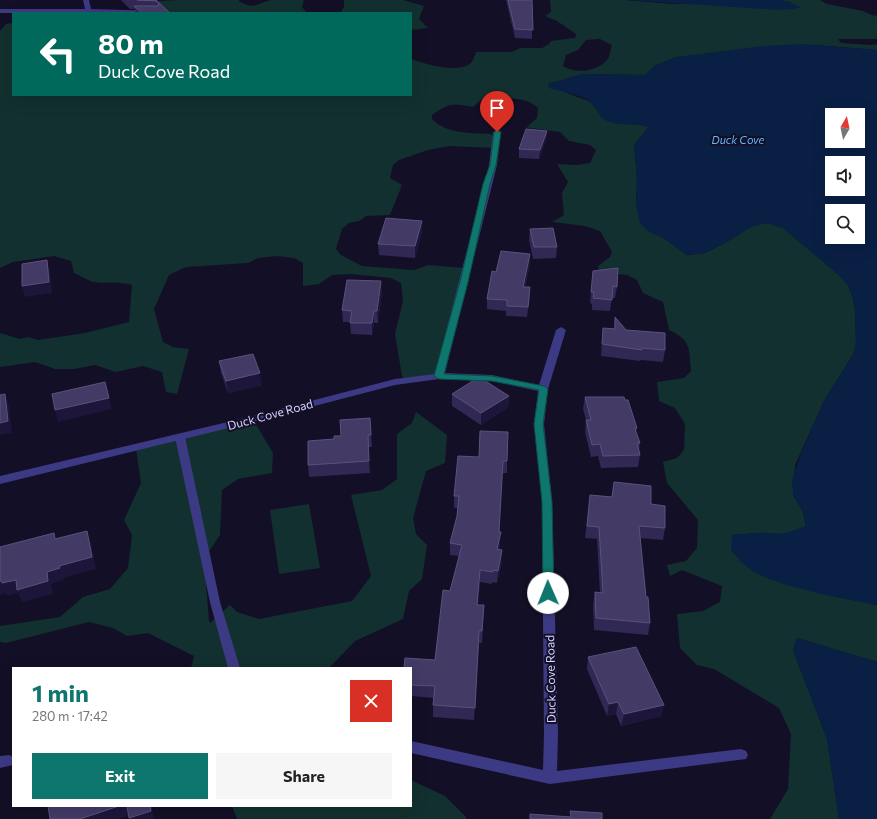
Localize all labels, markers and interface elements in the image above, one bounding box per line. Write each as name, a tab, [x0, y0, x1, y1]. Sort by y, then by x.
text: 80 m	[98, 26, 164, 60]
icon: left	[32, 28, 84, 80]
text: Duck Cove Road	[98, 60, 230, 82]
pin	[480, 91, 514, 132]
icon: arrive	[486, 97, 508, 119]
north arrow	[825, 108, 865, 148]
map controls	[825, 108, 865, 244]
water label: Duck Cove	[712, 133, 765, 146]
button: sound	[825, 156, 865, 196]
button: search	[825, 204, 865, 244]
street label: Duck Cove Road	[226, 396, 314, 432]
position arrow	[527, 572, 569, 614]
street label: Duck Cove Road	[542, 635, 558, 723]
text: 1 min	[32, 678, 89, 707]
button: close	[350, 680, 392, 722]
text: 280 m · 17:42	[32, 708, 108, 724]
button: Exit	[32, 753, 208, 799]
button: Share	[216, 753, 392, 799]

